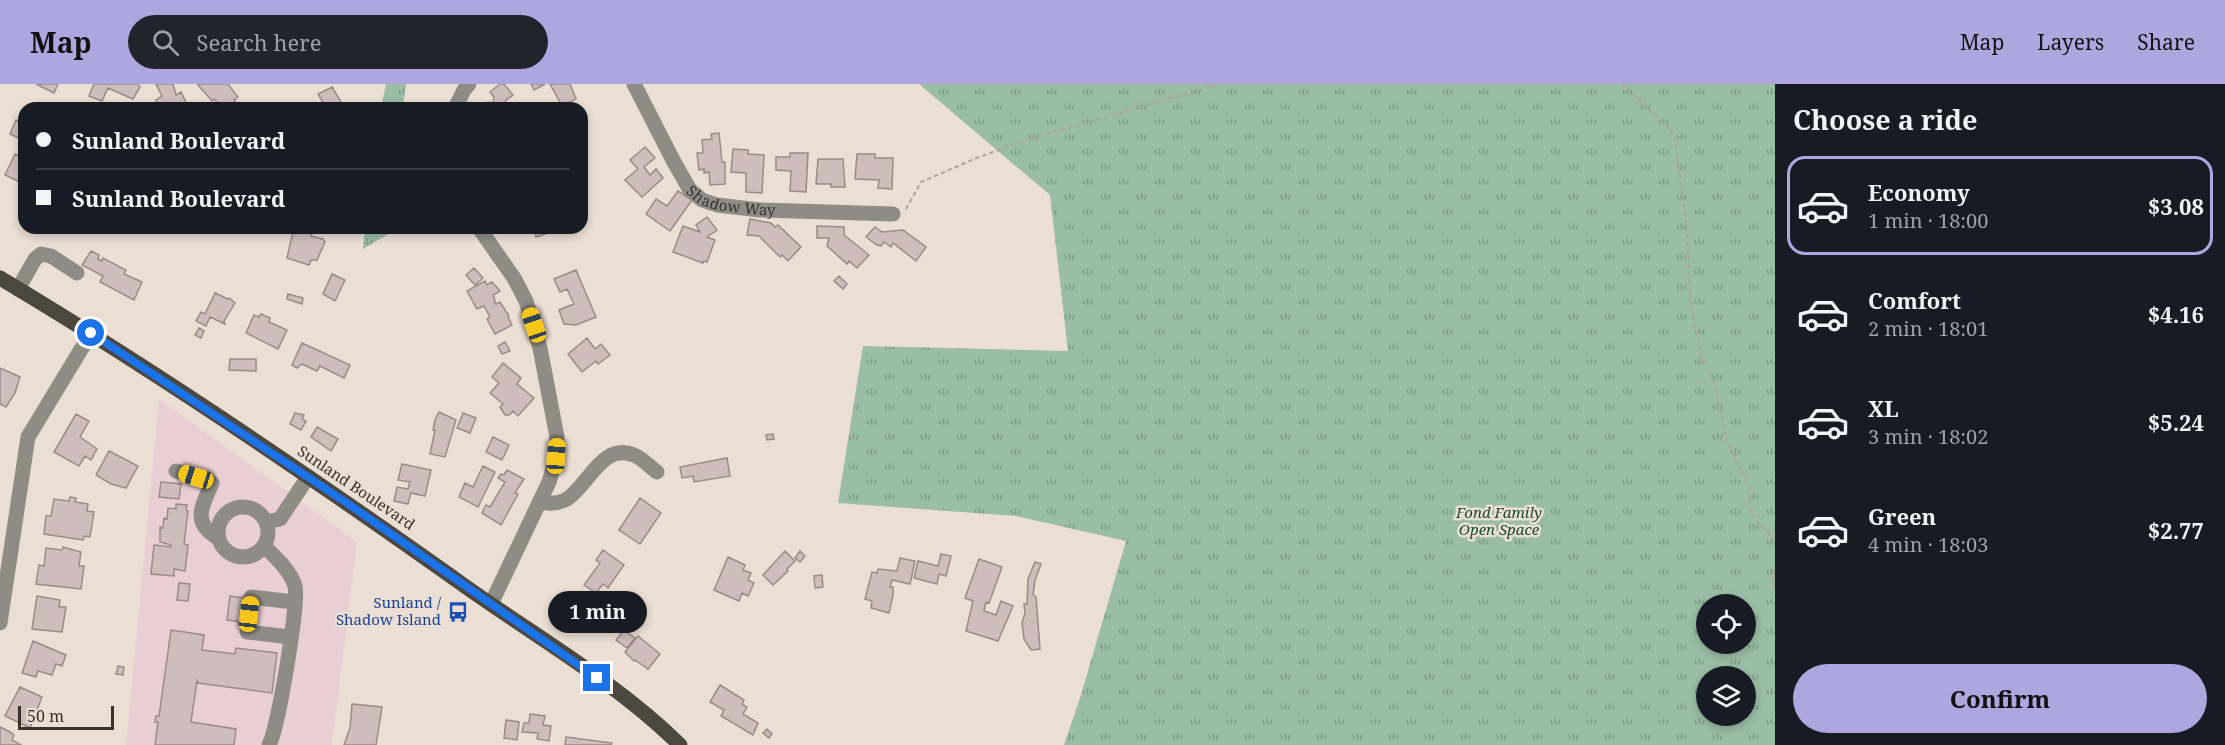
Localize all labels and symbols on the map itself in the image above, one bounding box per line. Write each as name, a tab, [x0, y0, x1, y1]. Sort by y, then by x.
street label: Shadow Way	[683, 180, 776, 219]
car	[520, 305, 548, 345]
route start	[77, 319, 104, 346]
car	[546, 437, 566, 475]
street label: Sunland Boulevard	[294, 440, 419, 534]
car	[176, 463, 216, 491]
park label: Fond Family Open Space	[1455, 502, 1542, 539]
callout: 1 min	[548, 591, 646, 633]
place label: Sunland / Shadow Island	[336, 592, 442, 629]
car	[238, 595, 260, 633]
bus stop icon: Sunland / Shadow Island	[446, 600, 470, 624]
route end	[583, 664, 610, 691]
scale bar	[18, 703, 114, 730]

